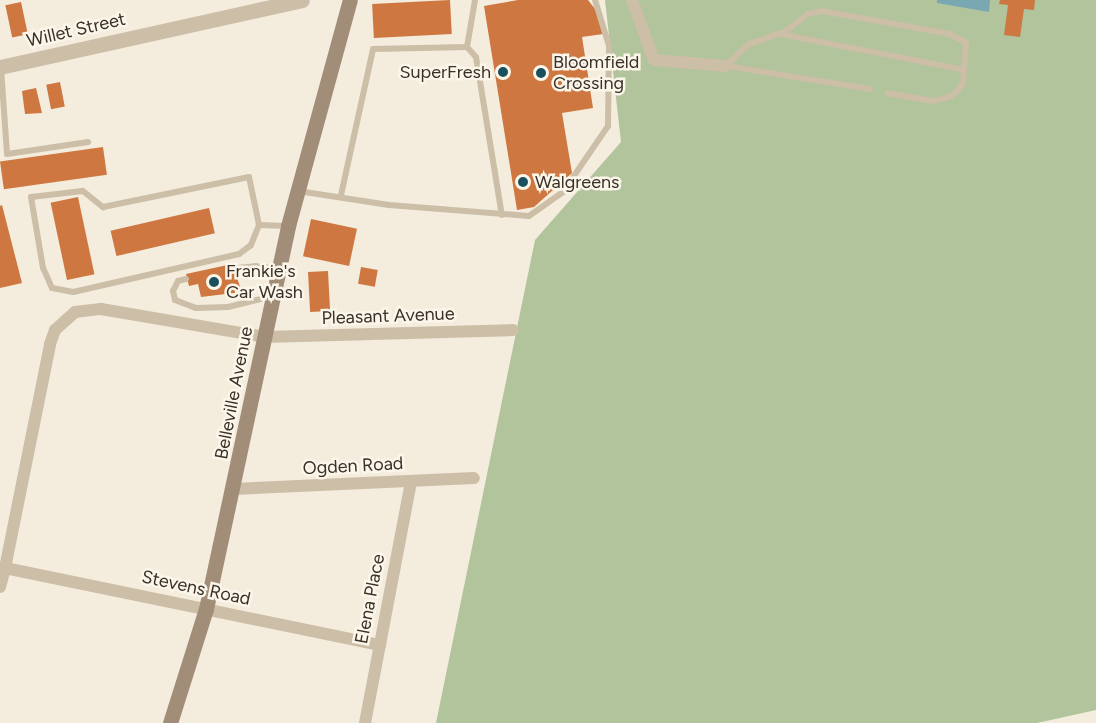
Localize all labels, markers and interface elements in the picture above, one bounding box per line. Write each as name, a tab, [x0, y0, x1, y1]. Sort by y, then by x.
street label: Willet Street	[24, 8, 128, 52]
place label: Bloomfield Crossing	[553, 52, 639, 94]
place label: SuperFresh	[399, 61, 491, 83]
marker: SuperFresh	[496, 65, 510, 79]
marker: Bloomfield Crossing	[534, 66, 548, 80]
place label: Walgreens	[535, 171, 619, 193]
marker: Walgreens	[516, 175, 530, 189]
place label: Frankie's Car Wash	[226, 261, 303, 304]
marker: Frankie's Car Wash	[207, 275, 221, 289]
street label: Pleasant Avenue	[321, 303, 455, 329]
street label: Belleville Avenue	[211, 325, 257, 461]
street label: Ogden Road	[302, 453, 404, 479]
street label: Elena Place	[351, 552, 389, 646]
street label: Stevens Road	[140, 566, 252, 610]

